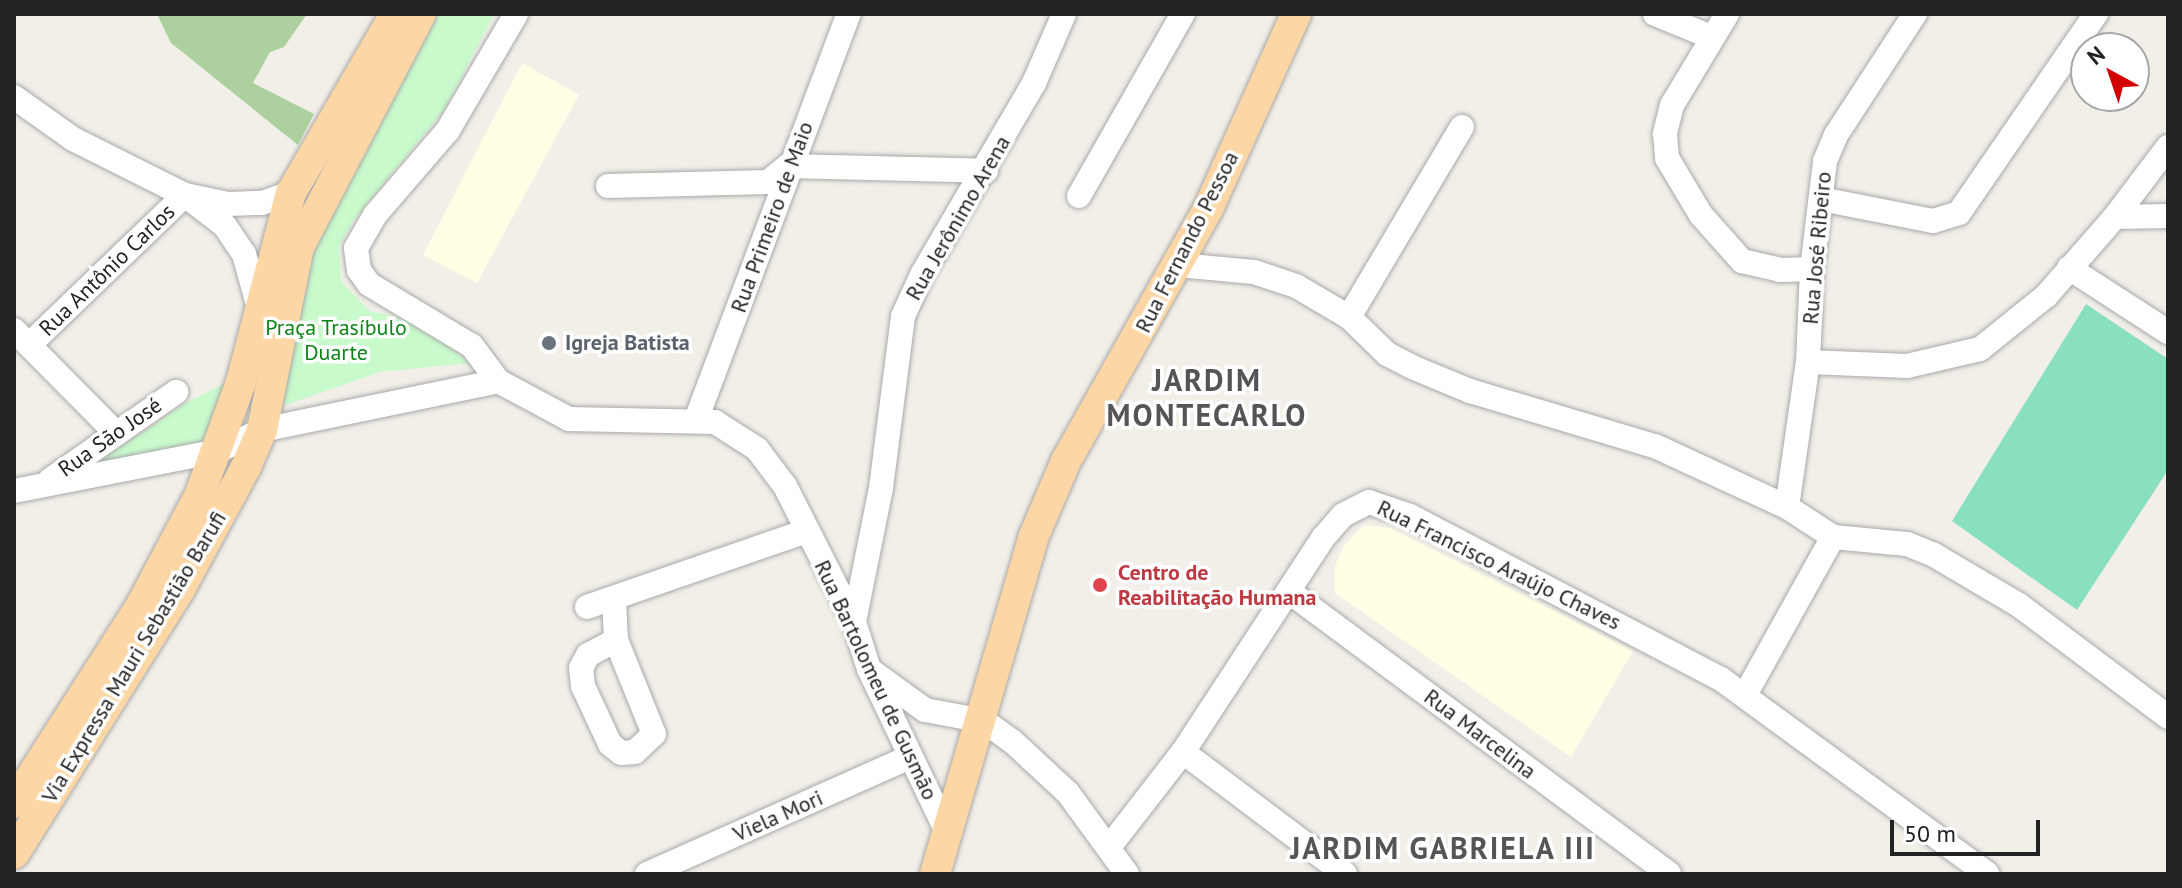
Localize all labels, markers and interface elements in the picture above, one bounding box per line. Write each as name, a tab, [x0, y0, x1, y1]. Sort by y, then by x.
north arrow	[2070, 32, 2150, 112]
text: N	[2081, 40, 2110, 71]
street label: Rua Primeiro de Maio	[725, 118, 819, 316]
street label: Rua Jerônimo Arena	[900, 131, 1016, 305]
street label: Rua Fernando Pessoa	[1130, 147, 1244, 337]
street label: Rua José Ribeiro	[1797, 171, 1837, 325]
street label: Rua Antônio Carlos	[33, 198, 181, 342]
park label: Praça Trasíbulo Duarte	[265, 314, 407, 366]
place label: Igreja Batista	[565, 330, 690, 356]
marker: Igreja Batista	[540, 334, 558, 352]
district label: JARDIM MONTECARLO	[1107, 362, 1307, 432]
street label: Rua São José	[53, 392, 167, 482]
street label: Rua Francisco Araújo Chaves	[1373, 494, 1625, 636]
street label: Via Expressa Mauri Sebastião Barufi	[36, 506, 232, 808]
street label: Rua Bartolomeu de Gusmão	[809, 556, 943, 804]
place label: Centro de Reabilitação Humana	[1118, 559, 1316, 610]
marker: Centro de Reabilitação Humana	[1089, 574, 1111, 596]
street label: Rua Marcelina	[1419, 683, 1541, 785]
street label: Viela Mori	[729, 785, 827, 847]
scale bar	[1894, 804, 2044, 854]
text: 50 m	[1904, 818, 1956, 849]
district label: JARDIM GABRIELA III	[1289, 830, 1597, 866]

